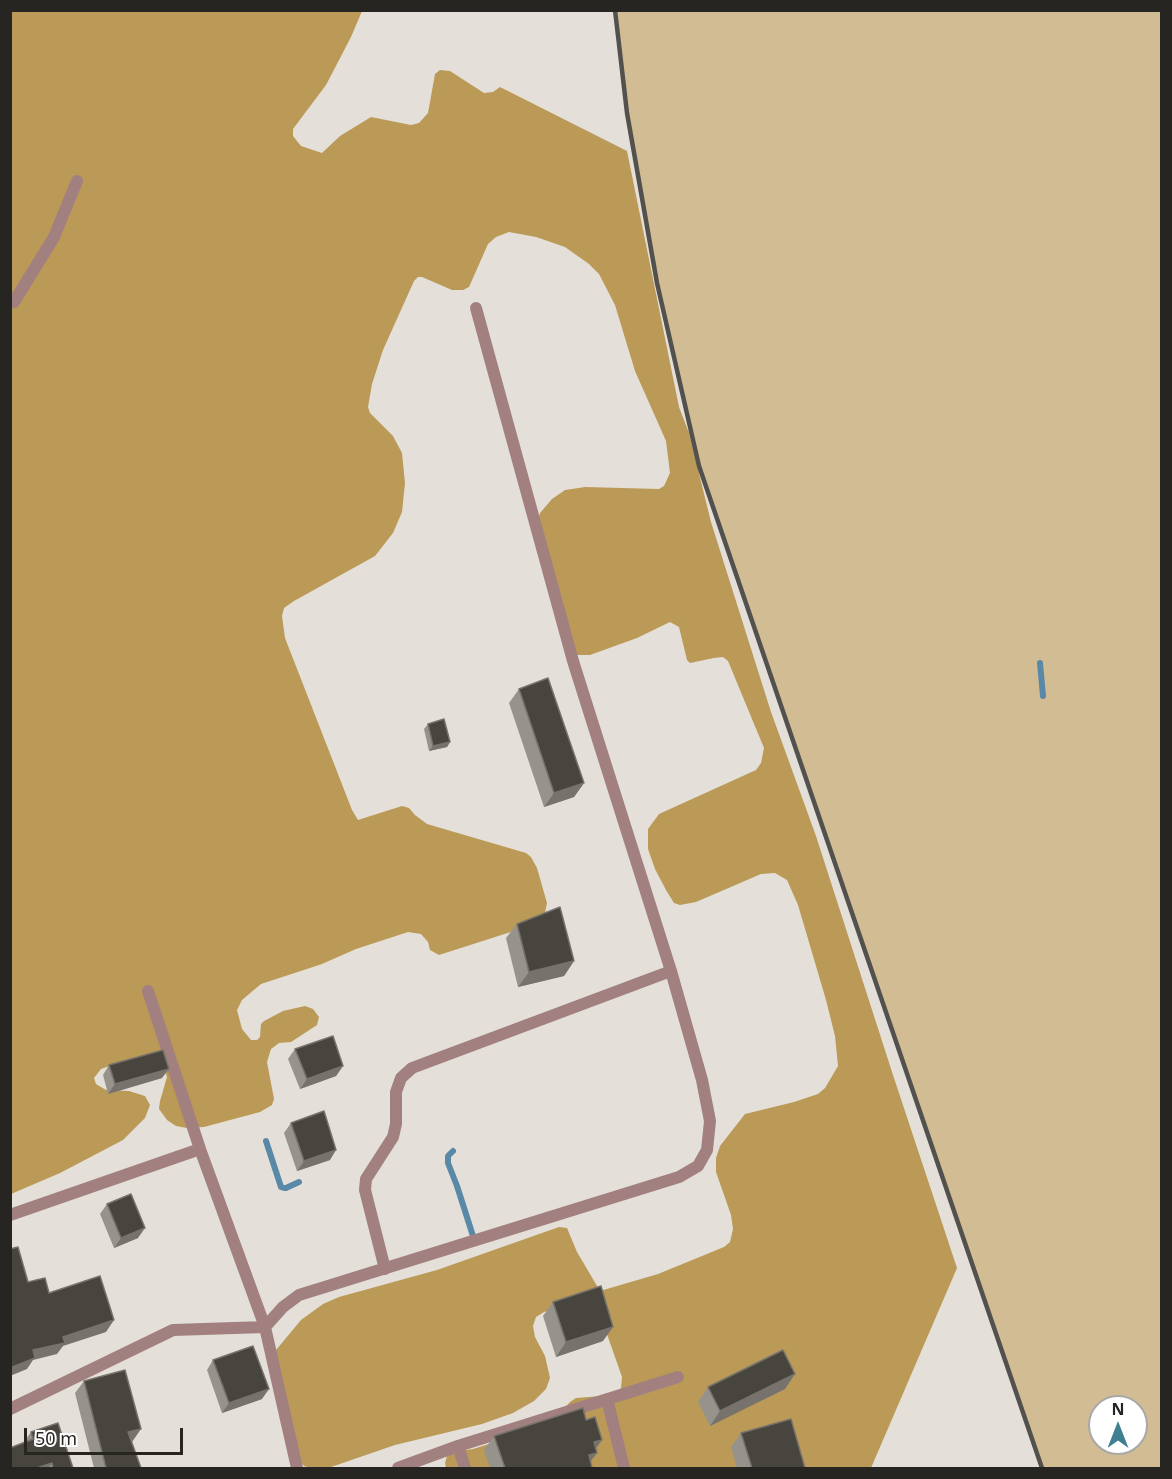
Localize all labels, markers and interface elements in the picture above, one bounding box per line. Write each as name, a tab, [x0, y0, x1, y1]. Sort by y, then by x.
north arrow	[1088, 1395, 1148, 1455]
text: N	[1111, 1398, 1125, 1420]
scale bar	[27, 1416, 186, 1454]
text: 50 m	[35, 1426, 77, 1450]

